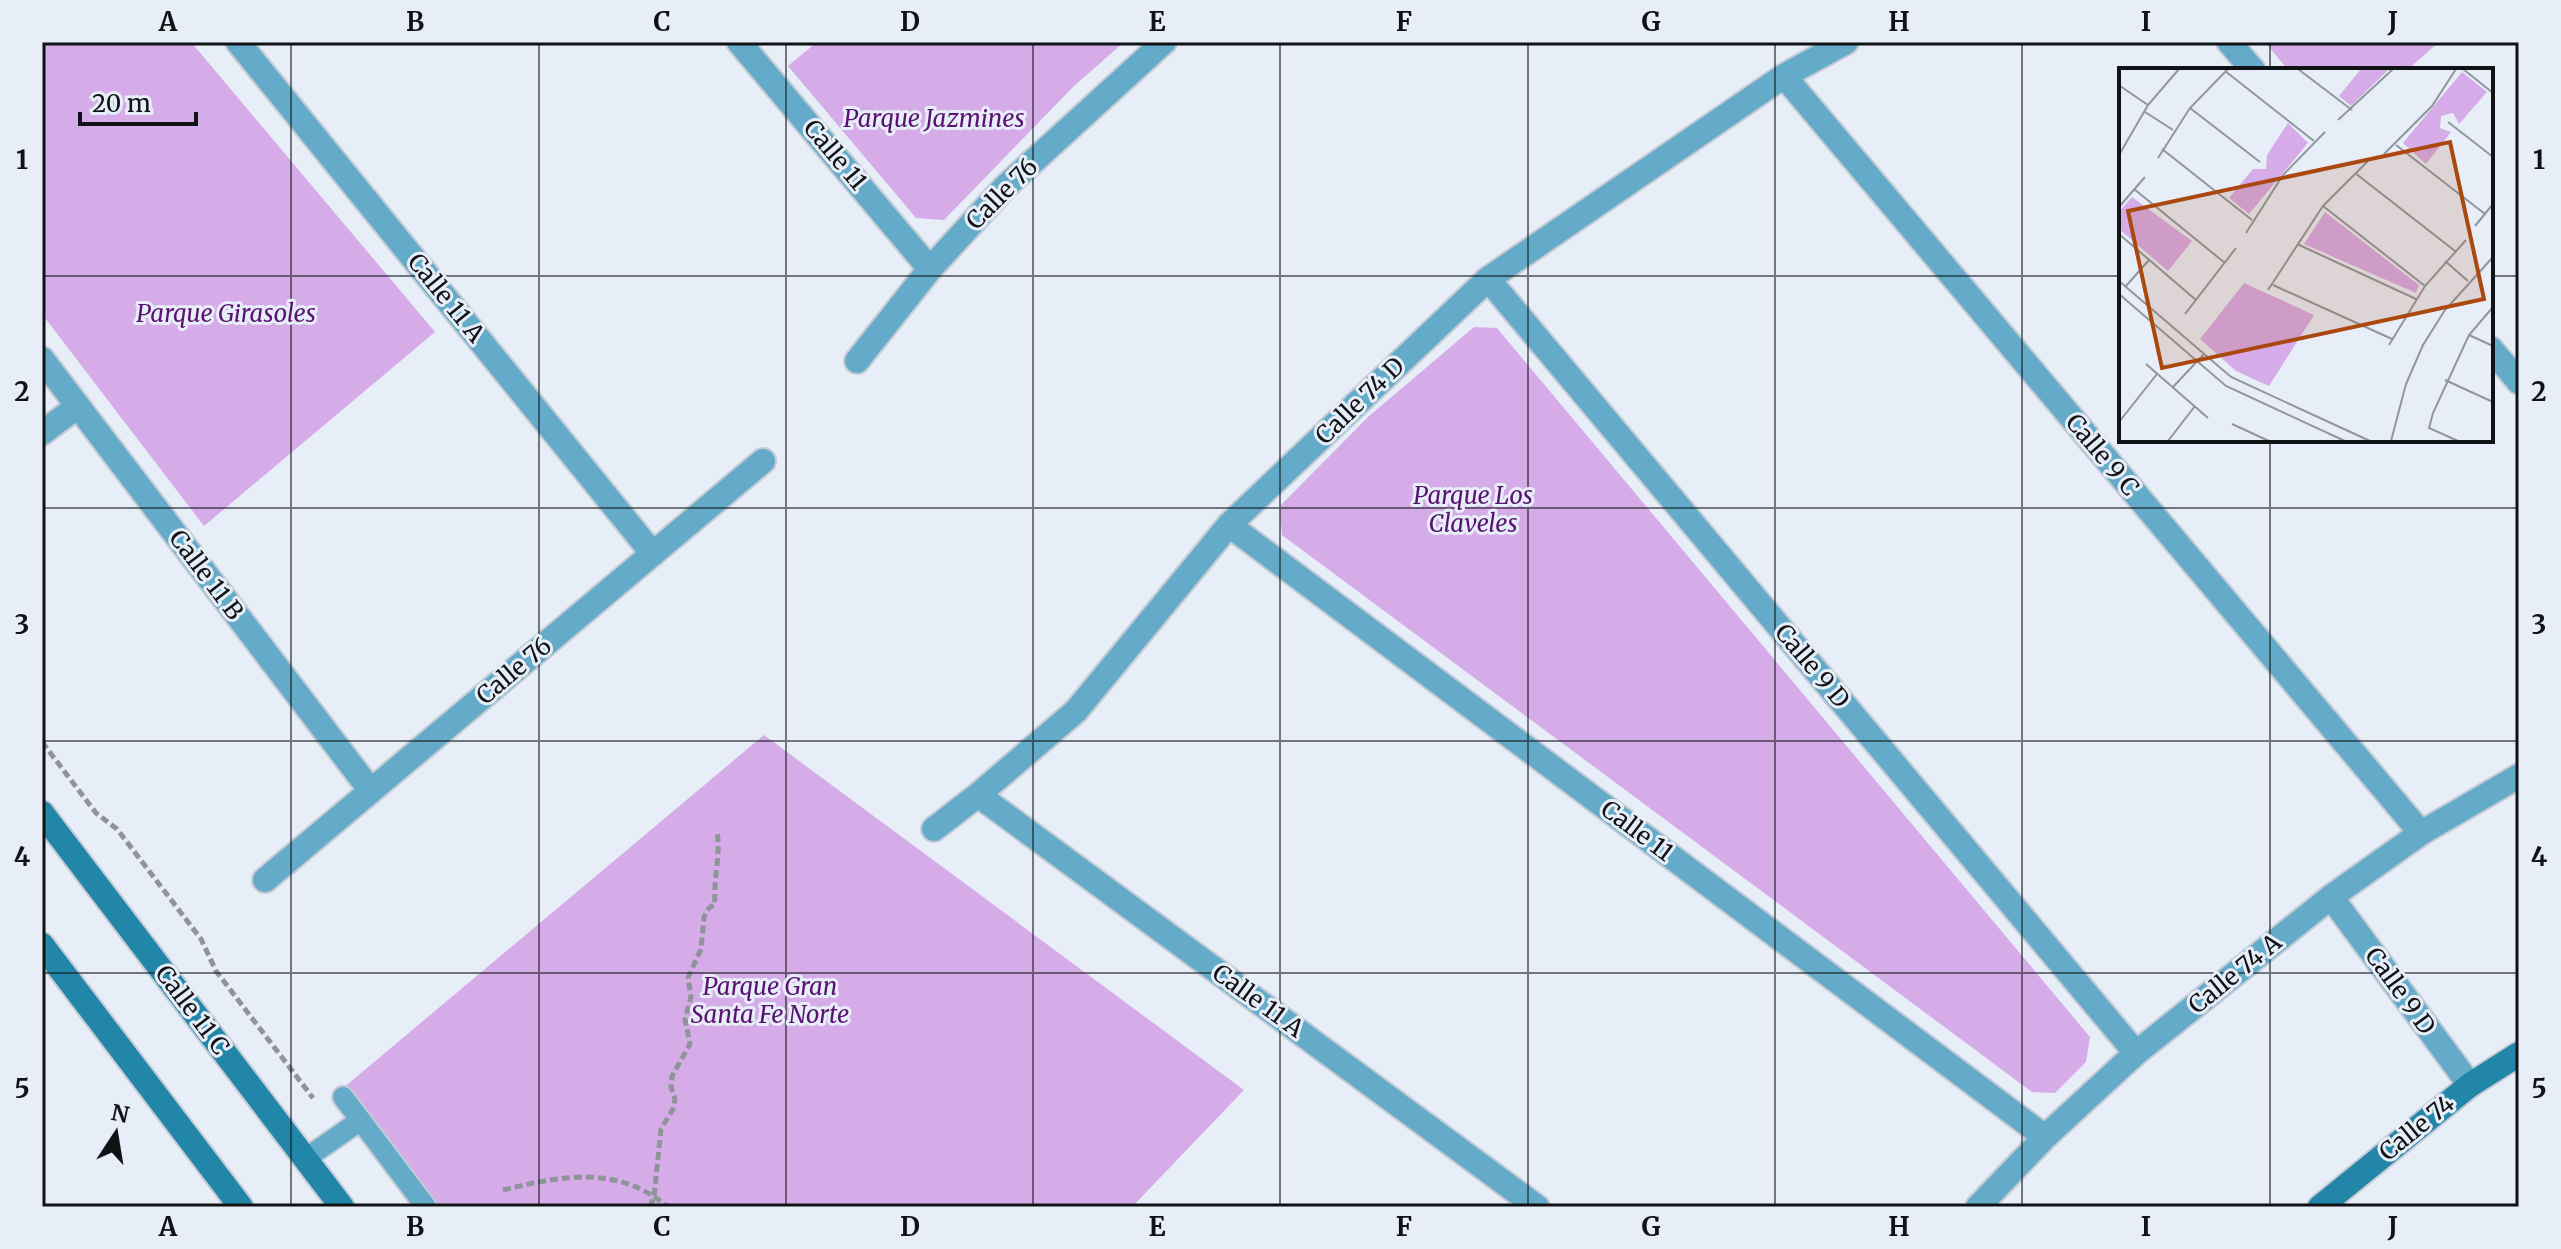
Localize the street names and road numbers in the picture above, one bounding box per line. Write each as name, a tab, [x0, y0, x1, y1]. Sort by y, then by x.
street label: Calle 11	[797, 113, 874, 196]
street label: Calle 76	[959, 151, 1044, 236]
street label: Calle 11 A	[401, 247, 492, 349]
street label: Calle 74 D	[1309, 351, 1411, 451]
street label: Calle 9 C	[2059, 407, 2146, 502]
street label: Calle 11 B	[163, 524, 250, 626]
street label: Calle 9 D	[1768, 617, 1856, 714]
street label: Calle 76	[470, 630, 558, 711]
street label: Calle 11	[1595, 793, 1680, 868]
street label: Calle 74 A	[2182, 926, 2288, 1021]
street label: Calle 9 D	[2358, 941, 2442, 1040]
street label: Calle 11 A	[1206, 957, 1311, 1045]
street label: Calle 11 C	[149, 959, 236, 1061]
street label: Calle 74	[2373, 1088, 2461, 1167]

